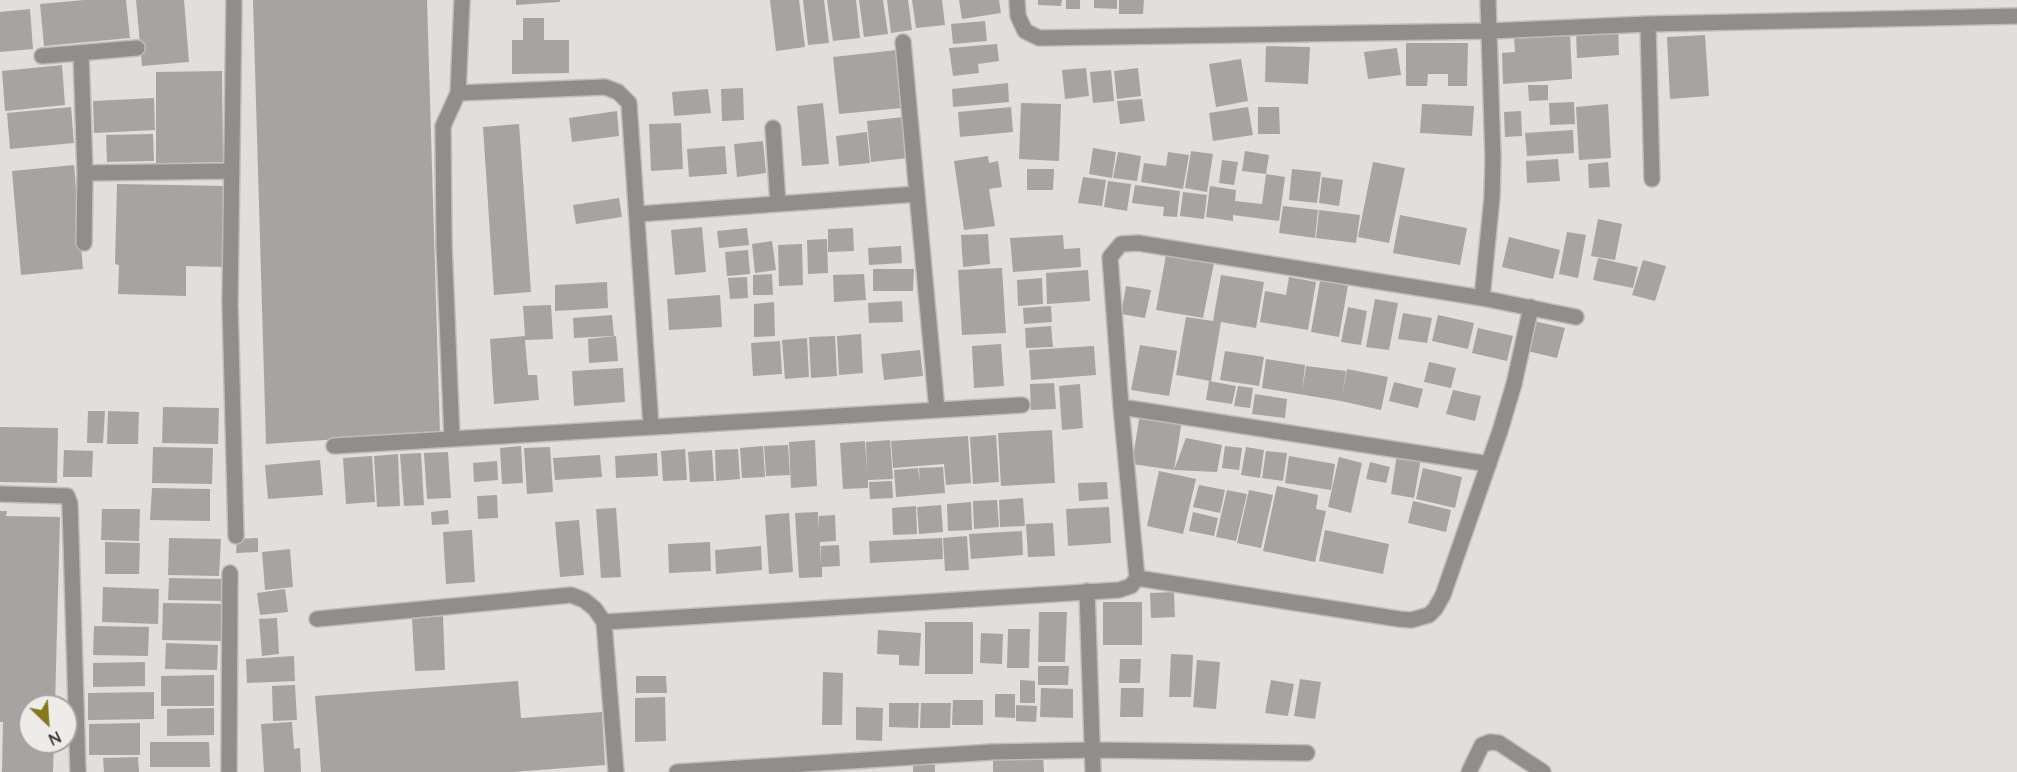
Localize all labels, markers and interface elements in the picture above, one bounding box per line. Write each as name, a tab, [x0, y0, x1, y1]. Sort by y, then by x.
north arrow	[18, 694, 78, 754]
text: N	[45, 727, 64, 750]

